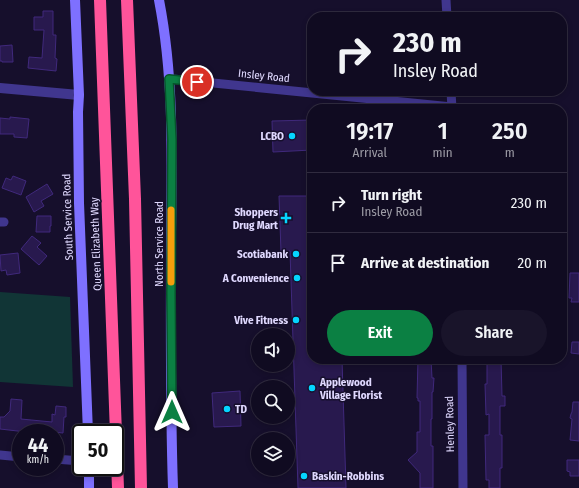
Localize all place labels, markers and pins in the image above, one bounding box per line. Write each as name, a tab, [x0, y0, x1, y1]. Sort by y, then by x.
pin	[180, 65, 214, 99]
place label: LCBO	[261, 130, 284, 143]
marker: LCBO	[287, 131, 297, 141]
place label: Shoppers Drug Mart	[233, 206, 278, 232]
marker: Shoppers Drug Mart	[281, 213, 291, 223]
place label: Scotiabank	[237, 248, 288, 261]
marker: Scotiabank	[291, 249, 301, 259]
place label: A Convenience	[222, 272, 289, 285]
marker: A Convenience	[292, 273, 302, 283]
place label: Vive Fitness	[233, 314, 288, 327]
marker: Vive Fitness	[291, 315, 301, 325]
place label: Applewood Village Florist	[319, 376, 382, 402]
marker: Applewood Village Florist	[307, 383, 317, 393]
place label: TD	[235, 403, 247, 416]
marker: TD	[222, 404, 232, 414]
place label: Baskin-Robbins	[312, 470, 384, 483]
marker: Baskin-Robbins	[299, 471, 309, 481]

